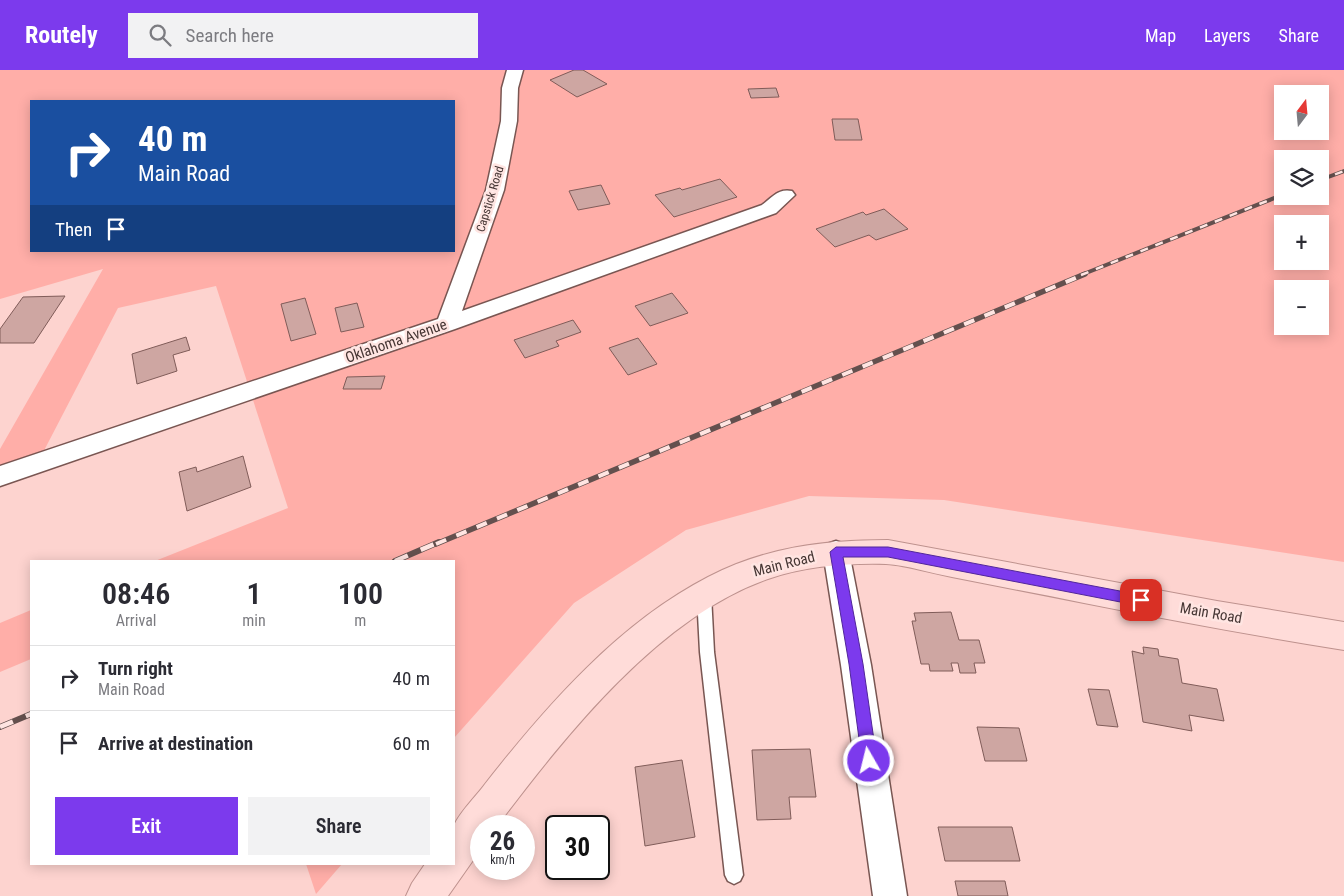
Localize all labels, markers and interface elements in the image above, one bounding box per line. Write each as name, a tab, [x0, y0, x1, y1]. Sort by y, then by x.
search box	[128, 13, 478, 58]
text: Routely	[25, 21, 98, 49]
icon: search	[146, 21, 174, 49]
text: Search here	[186, 24, 274, 47]
text: Map	[1145, 25, 1176, 46]
text: Layers	[1204, 25, 1251, 46]
text: Share	[1279, 25, 1319, 46]
north arrow	[1274, 85, 1329, 140]
map controls	[1274, 85, 1329, 335]
text: 40 m	[138, 119, 207, 160]
icon: right	[55, 120, 120, 185]
button: layers	[1274, 150, 1329, 205]
text: Main Road	[138, 161, 230, 186]
street label: Capstick Road	[473, 164, 507, 234]
icon: arrive	[102, 215, 130, 243]
button: +	[1274, 215, 1329, 270]
text: Then	[55, 218, 92, 241]
button: −	[1274, 280, 1329, 335]
street label: Oklahoma Avenue	[343, 315, 449, 367]
street label: Main Road	[751, 548, 817, 580]
text: 08:46	[102, 576, 170, 611]
text: 1	[246, 576, 262, 611]
text: 100	[338, 576, 383, 611]
pin	[1120, 579, 1162, 621]
icon: arrive	[1127, 586, 1155, 614]
street label: Main Road	[1179, 599, 1243, 627]
text: Arrival	[116, 611, 156, 630]
text: min	[242, 611, 266, 630]
text: m	[354, 611, 366, 630]
text: Turn right	[98, 657, 173, 680]
icon: right	[55, 664, 83, 692]
text: 40 m	[393, 667, 430, 690]
text: Main Road	[98, 680, 165, 699]
icon: arrive	[55, 729, 83, 757]
text: Arrive at destination	[98, 732, 253, 755]
text: 60 m	[393, 732, 430, 755]
position arrow	[842, 734, 894, 786]
button: Exit	[55, 797, 238, 855]
button: Share	[248, 797, 430, 855]
speed limit sign: 30	[545, 815, 610, 880]
text: 26	[490, 827, 515, 856]
text: km/h	[490, 853, 515, 867]

